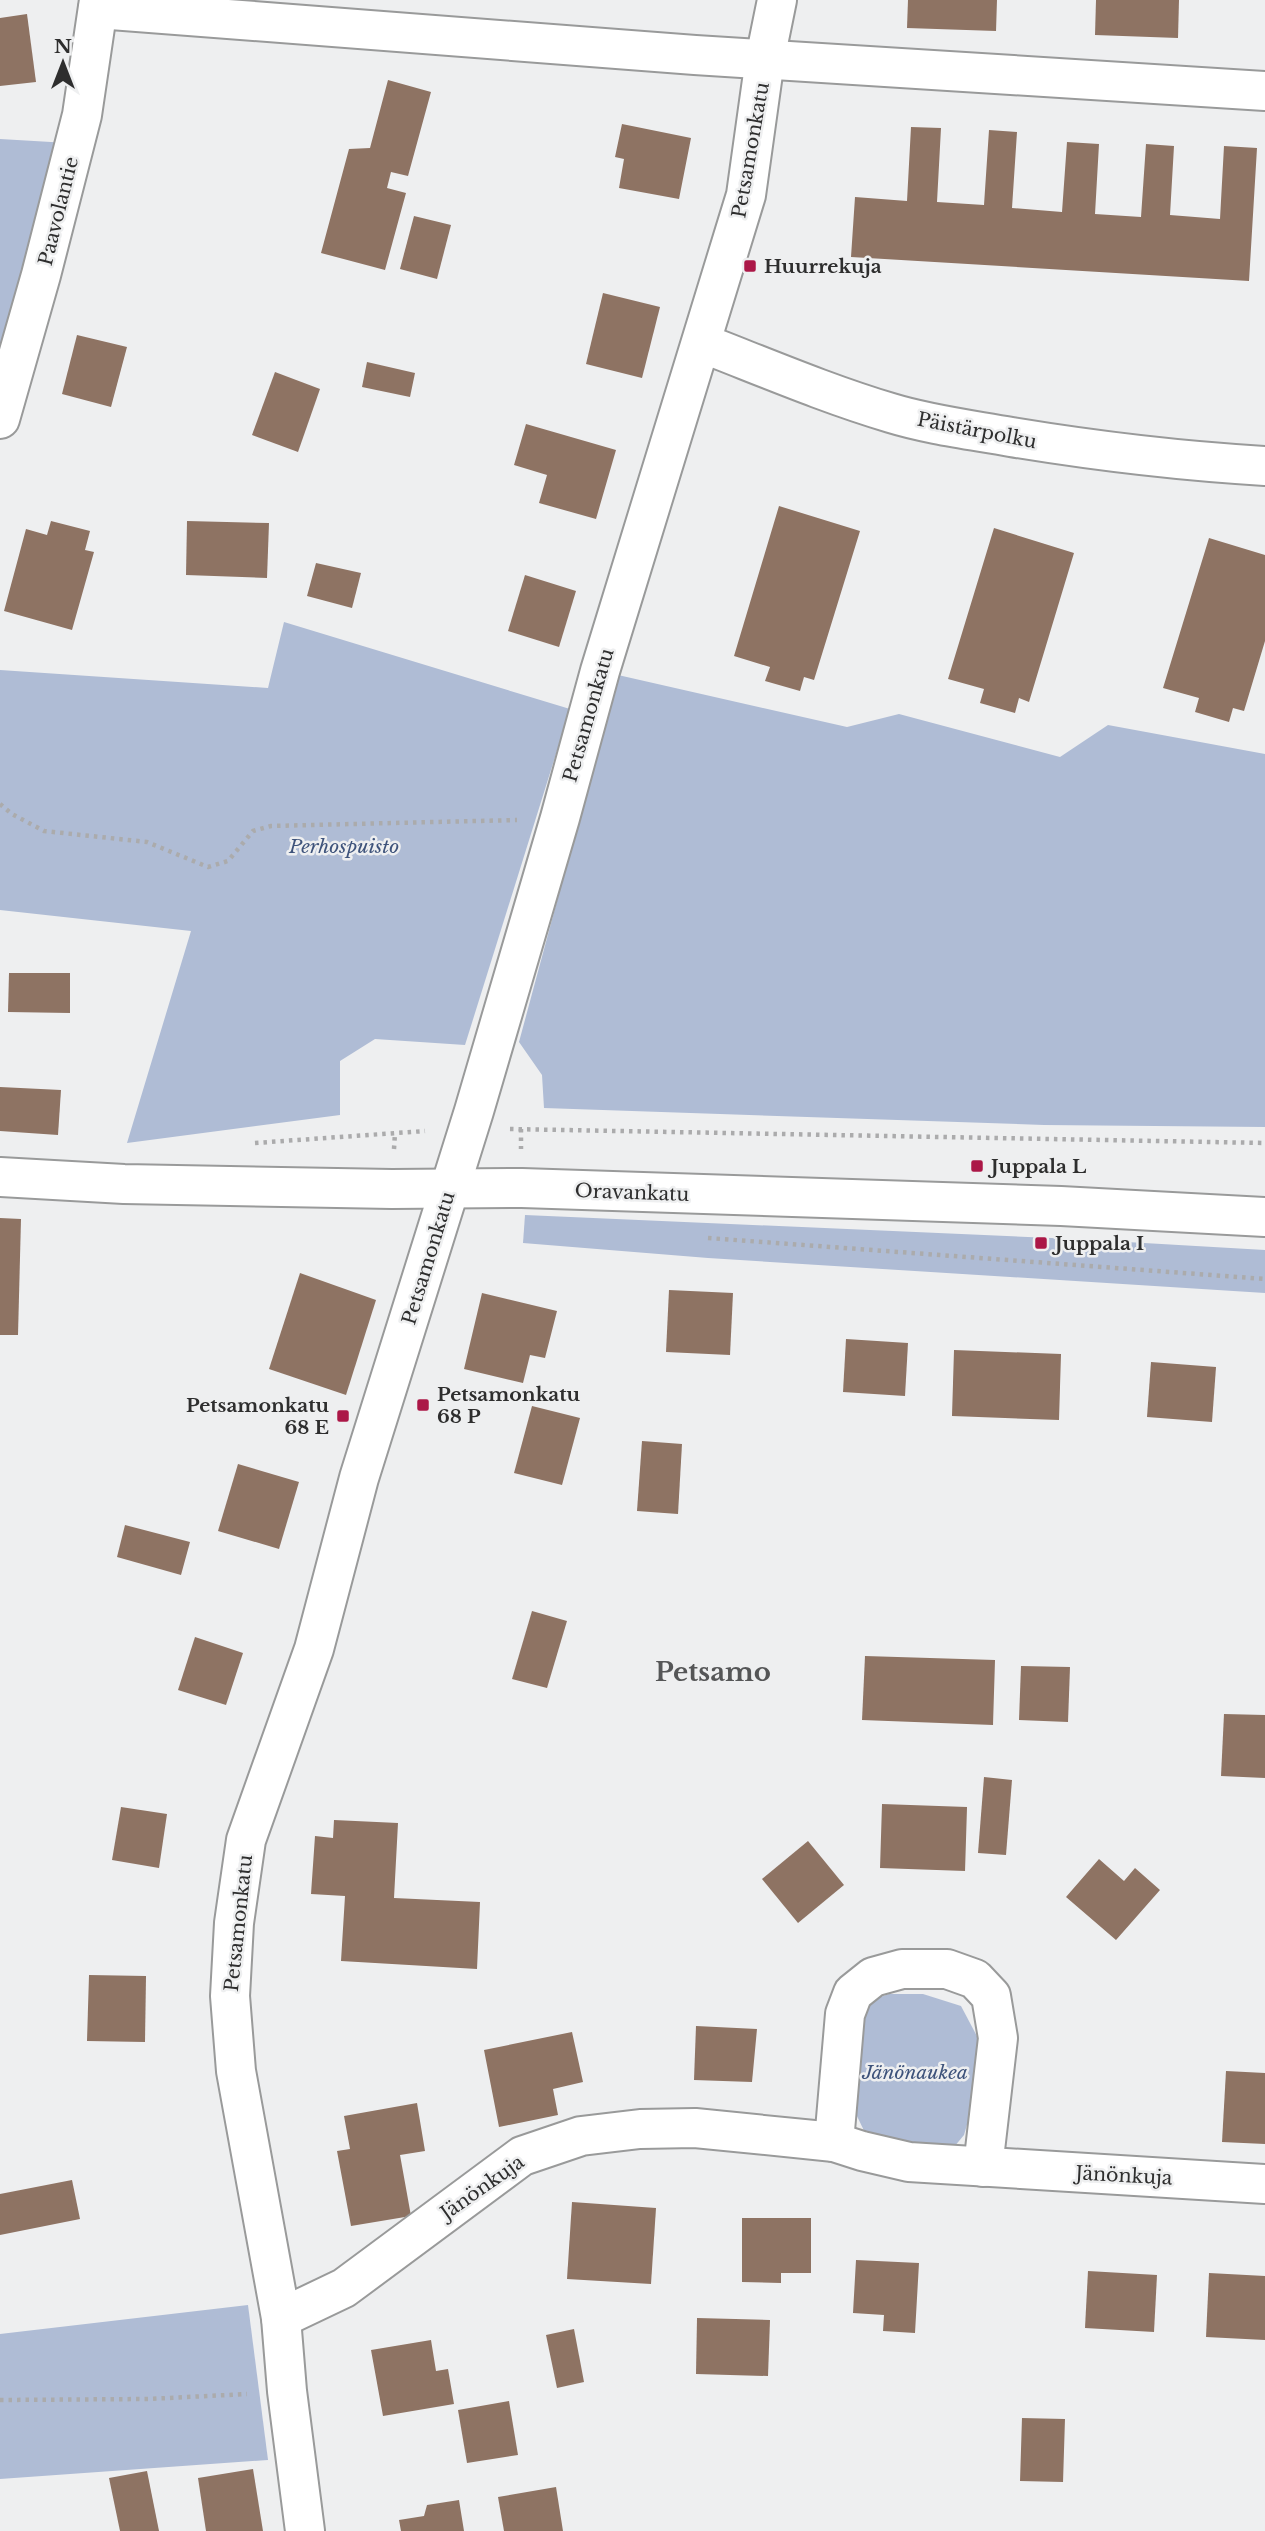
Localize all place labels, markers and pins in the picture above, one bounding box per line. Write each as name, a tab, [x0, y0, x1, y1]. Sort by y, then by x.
place label: Huurrekuja	[764, 255, 882, 278]
marker: Huurrekuja	[742, 258, 758, 274]
place label: Juppala L	[987, 1155, 1087, 1178]
marker: Juppala L	[969, 1158, 985, 1174]
place label: Juppala I	[1051, 1232, 1144, 1255]
marker: Juppala I	[1033, 1235, 1049, 1251]
place label: Petsamonkatu 68 P	[437, 1383, 580, 1428]
place label: Petsamonkatu 68 E	[186, 1394, 330, 1439]
marker: Petsamonkatu 68 P	[415, 1397, 431, 1413]
marker: Petsamonkatu 68 E	[335, 1408, 351, 1424]

